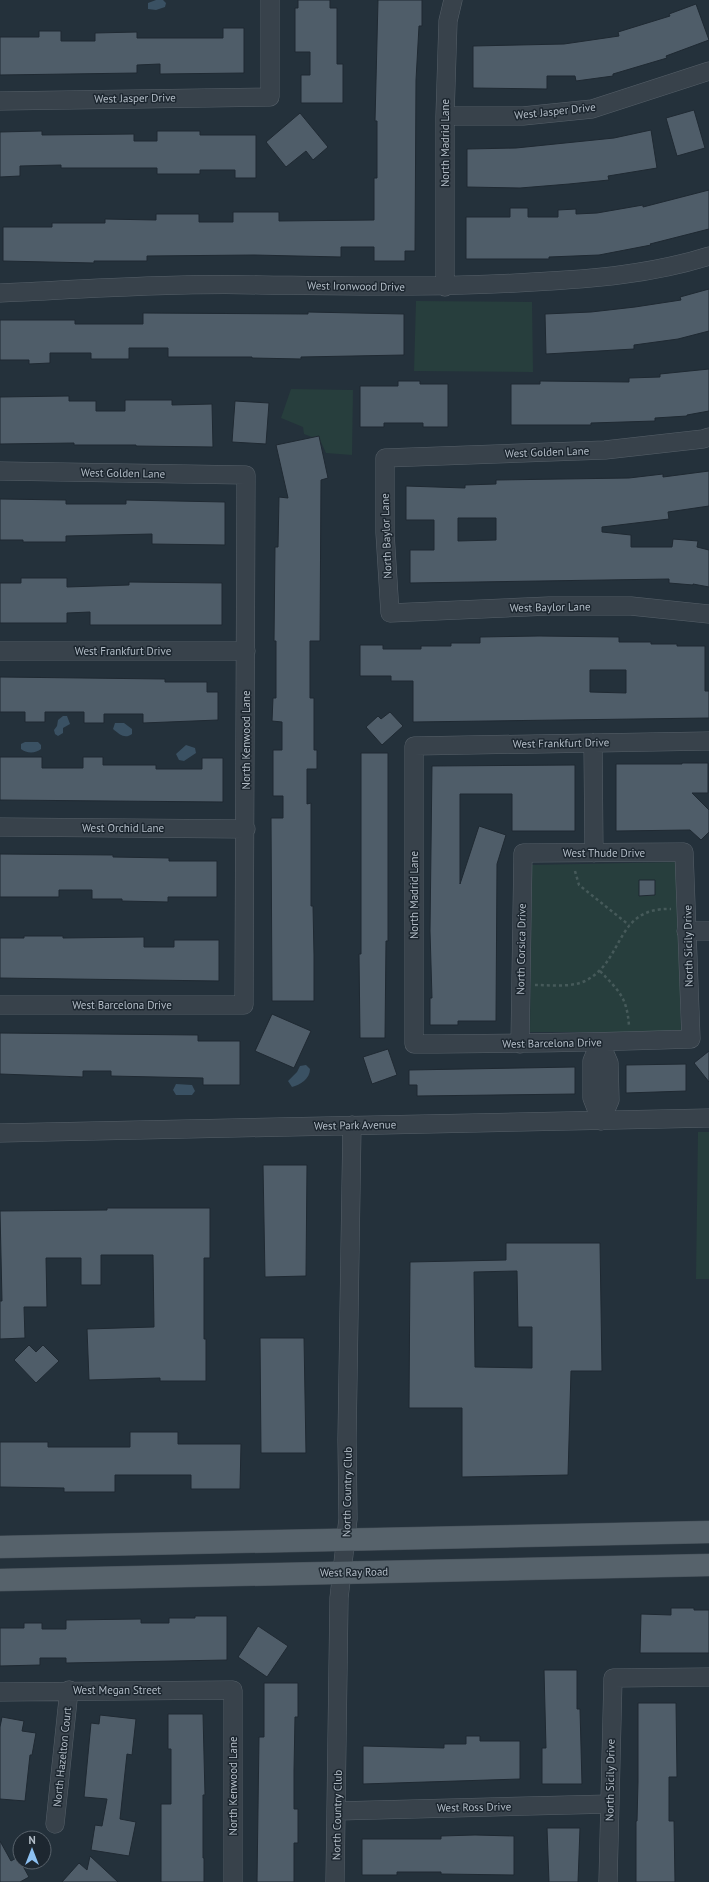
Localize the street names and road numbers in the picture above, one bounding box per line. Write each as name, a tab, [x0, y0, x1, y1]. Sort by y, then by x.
street label: West Jasper Drive	[94, 90, 176, 106]
street label: North Madrid Lane	[438, 98, 452, 187]
street label: West Jasper Drive	[514, 100, 597, 122]
street label: West Ironwood Drive	[307, 278, 405, 294]
street label: West Golden Lane	[505, 444, 590, 460]
street label: West Golden Lane	[81, 465, 166, 481]
street label: North Baylor Lane	[378, 493, 394, 579]
street label: West Baylor Lane	[509, 599, 591, 615]
street label: West Frankfurt Drive	[75, 644, 172, 658]
street label: North Kenwood Lane	[239, 690, 253, 789]
street label: West Frankfurt Drive	[513, 735, 610, 751]
street label: West Orchid Lane	[82, 821, 164, 835]
street label: West Thude Drive	[563, 846, 646, 860]
street label: North Madrid Lane	[407, 850, 421, 939]
street label: North Corsica Drive	[513, 903, 529, 995]
street label: North Sicily Drive	[680, 904, 696, 987]
street label: West Barcelona Drive	[72, 998, 172, 1012]
street label: West Barcelona Drive	[502, 1035, 602, 1051]
street label: West Park Avenue	[314, 1117, 397, 1133]
street label: North Country Club	[339, 1447, 355, 1537]
street label: West Ray Road	[320, 1564, 388, 1580]
street label: West Megan Street	[73, 1683, 161, 1697]
street label: North Hazelton Court	[50, 1706, 74, 1808]
street label: North Kenwood Lane	[226, 1736, 240, 1835]
street label: North Sicily Drive	[602, 1738, 618, 1821]
street label: North Country Club	[329, 1770, 345, 1860]
street label: West Ross Drive	[437, 1799, 512, 1815]

